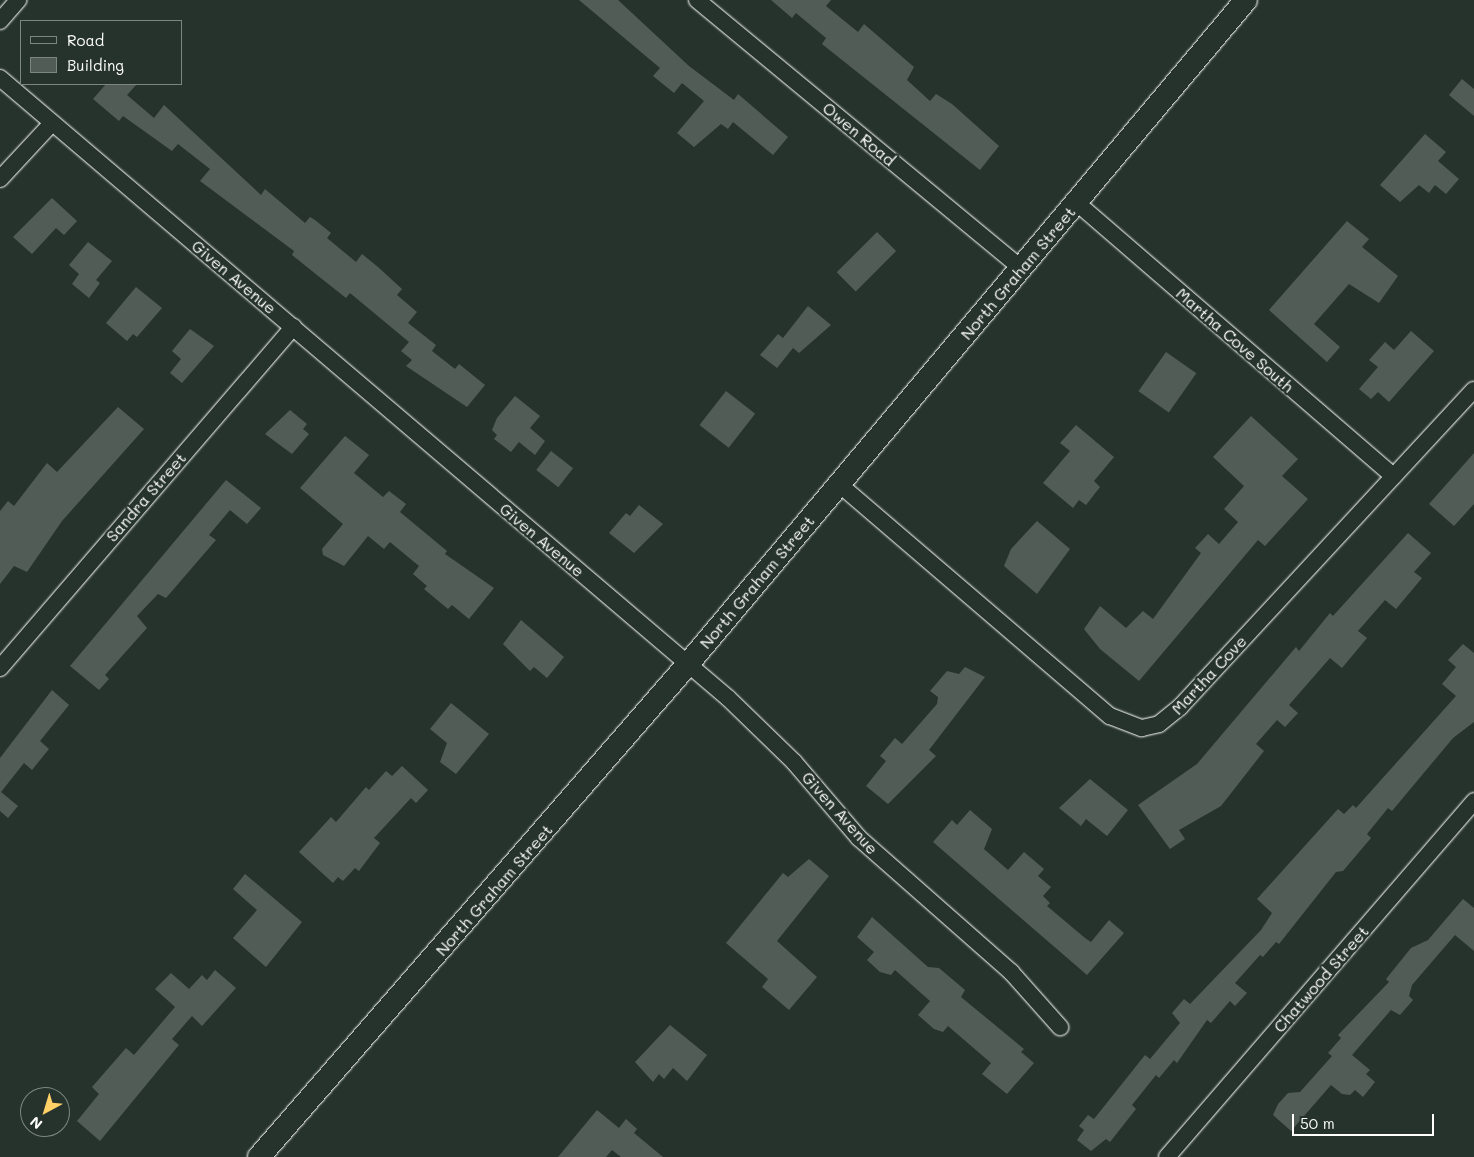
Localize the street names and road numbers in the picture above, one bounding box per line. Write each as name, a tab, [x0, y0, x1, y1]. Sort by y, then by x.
street label: Owen Road	[819, 98, 899, 170]
street label: North Graham Street	[957, 202, 1079, 344]
street label: Given Avenue	[188, 236, 280, 318]
street label: Martha Cove South	[1172, 284, 1298, 396]
street label: Sandra Street	[102, 448, 190, 546]
street label: Given Avenue	[496, 499, 588, 581]
street label: North Graham Street	[696, 511, 818, 653]
street label: Martha Cove	[1167, 631, 1251, 719]
street label: Given Avenue	[798, 768, 882, 858]
street label: North Graham Street	[432, 820, 556, 960]
street label: Chatwood Street	[1269, 922, 1373, 1036]

